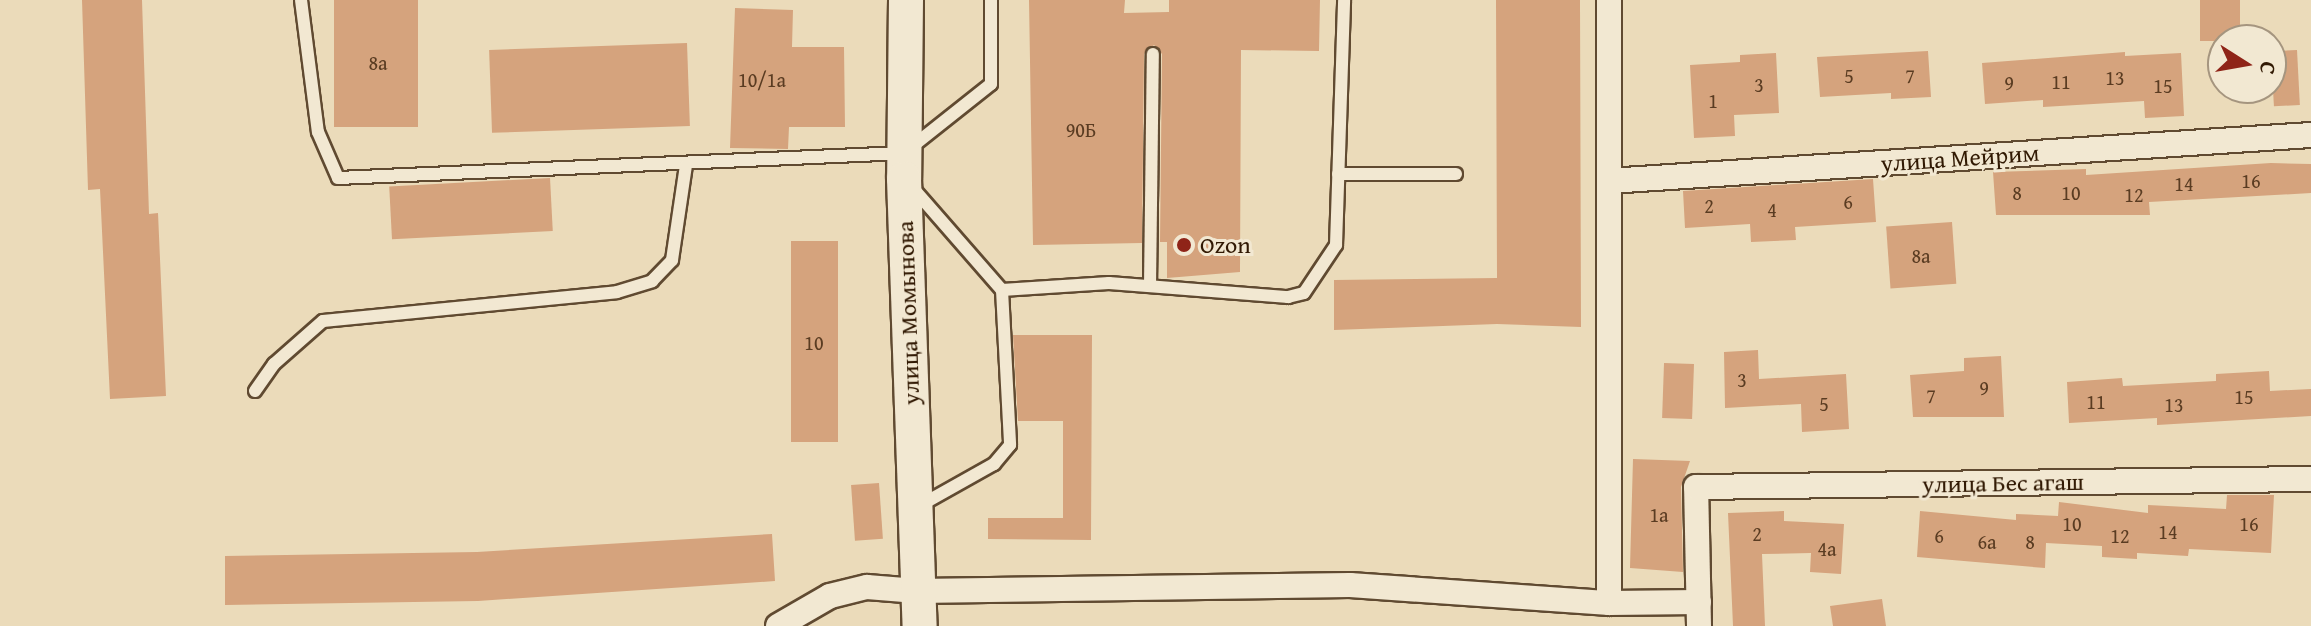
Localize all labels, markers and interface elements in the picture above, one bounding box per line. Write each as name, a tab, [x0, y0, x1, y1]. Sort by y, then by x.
north arrow	[2207, 24, 2287, 104]
house number: 8а	[368, 50, 388, 74]
text: С	[2252, 59, 2285, 77]
house number: 5	[1844, 63, 1854, 87]
house number: 7	[1905, 63, 1915, 87]
house number: 13	[2105, 65, 2125, 89]
house number: 10/1а	[738, 67, 786, 91]
house number: 11	[2051, 69, 2071, 93]
house number: 9	[2004, 70, 2014, 94]
house number: 3	[1754, 72, 1764, 96]
house number: 15	[2153, 73, 2173, 97]
house number: 1	[1708, 88, 1718, 112]
house number: 90Б	[1066, 117, 1096, 141]
street label: улица Мейрим	[1880, 138, 2040, 178]
house number: 16	[2241, 168, 2261, 192]
house number: 14	[2174, 171, 2194, 195]
house number: 8	[2012, 180, 2022, 204]
house number: 10	[2061, 180, 2081, 204]
house number: 12	[2124, 182, 2144, 206]
house number: 6	[1843, 189, 1853, 213]
house number: 2	[1704, 193, 1714, 217]
house number: 4	[1767, 197, 1777, 221]
street label: улица Момынова	[890, 220, 926, 406]
place label: Ozon	[1200, 231, 1251, 259]
marker: Ozon	[1175, 236, 1193, 254]
house number: 8а	[1911, 243, 1931, 267]
house number: 10	[804, 330, 824, 354]
house number: 3	[1737, 367, 1747, 391]
house number: 9	[1979, 375, 1989, 399]
house number: 7	[1926, 383, 1936, 407]
house number: 15	[2234, 384, 2254, 408]
house number: 11	[2086, 389, 2106, 413]
house number: 5	[1819, 391, 1829, 415]
house number: 13	[2164, 392, 2184, 416]
street label: улица Бес агаш	[1922, 467, 2084, 499]
house number: 1а	[1649, 502, 1669, 526]
house number: 10	[2062, 511, 2082, 535]
house number: 16	[2239, 511, 2259, 535]
house number: 14	[2158, 519, 2178, 543]
house number: 2	[1752, 521, 1762, 545]
house number: 6	[1934, 523, 1944, 547]
house number: 12	[2110, 523, 2130, 547]
house number: 6а	[1977, 529, 1997, 553]
house number: 8	[2025, 529, 2035, 553]
house number: 4а	[1817, 536, 1837, 560]

